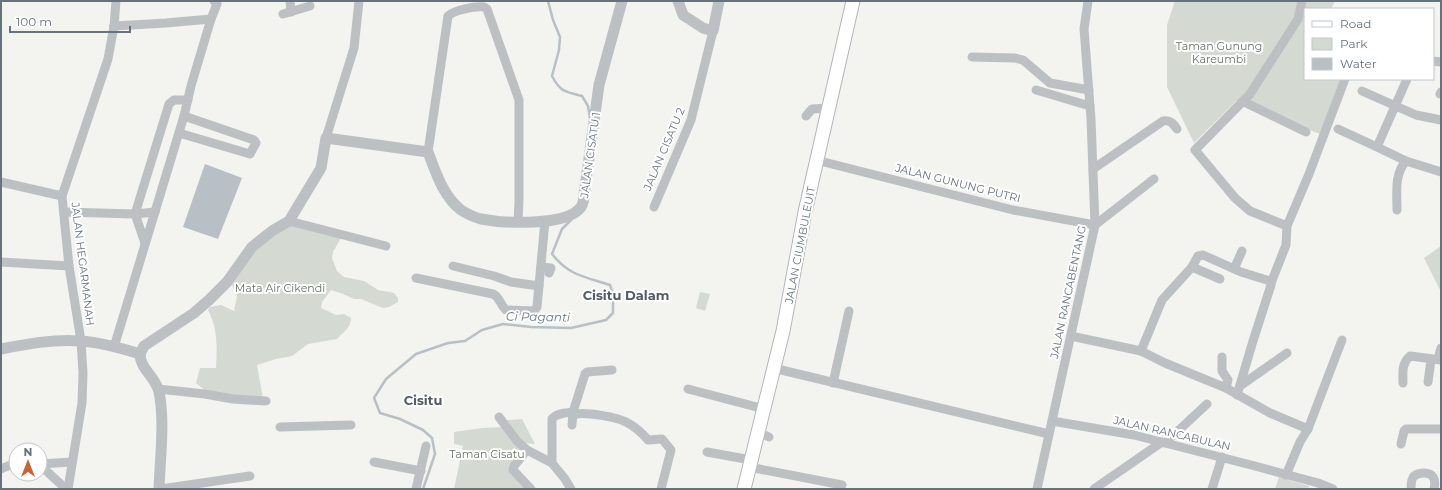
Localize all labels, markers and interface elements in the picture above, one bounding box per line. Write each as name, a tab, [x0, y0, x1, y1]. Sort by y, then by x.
scale bar	[10, 8, 130, 34]
legend	[1304, 8, 1434, 80]
text: 100 m	[16, 14, 52, 29]
text: Road	[1340, 16, 1371, 31]
text: Park	[1340, 36, 1368, 51]
park label: Taman Gunung Kareumbi	[1176, 39, 1262, 66]
text: Water	[1340, 56, 1377, 71]
street label: JALAN CISATU 2	[640, 105, 688, 194]
street label: JALAN CISATU 1	[577, 111, 603, 200]
street label: JALAN GUNUNG PUTRI	[893, 160, 1022, 205]
street label: JALAN CIUMBULEUIT	[782, 185, 818, 306]
street label: JALAN HEGARMANAH	[68, 201, 98, 326]
street label: JALAN RANCABENTANG	[1047, 224, 1089, 361]
park label: Mata Air Cikendi	[235, 281, 325, 295]
district label: Cisitu Dalam	[583, 287, 669, 303]
water label: Ci Paganti	[506, 308, 571, 325]
district label: Cisitu	[404, 392, 442, 408]
street label: JALAN RANCABULAN	[1111, 412, 1232, 453]
north arrow	[8, 442, 48, 482]
text: N	[24, 445, 32, 459]
park label: Taman Cisatu	[449, 447, 525, 461]

